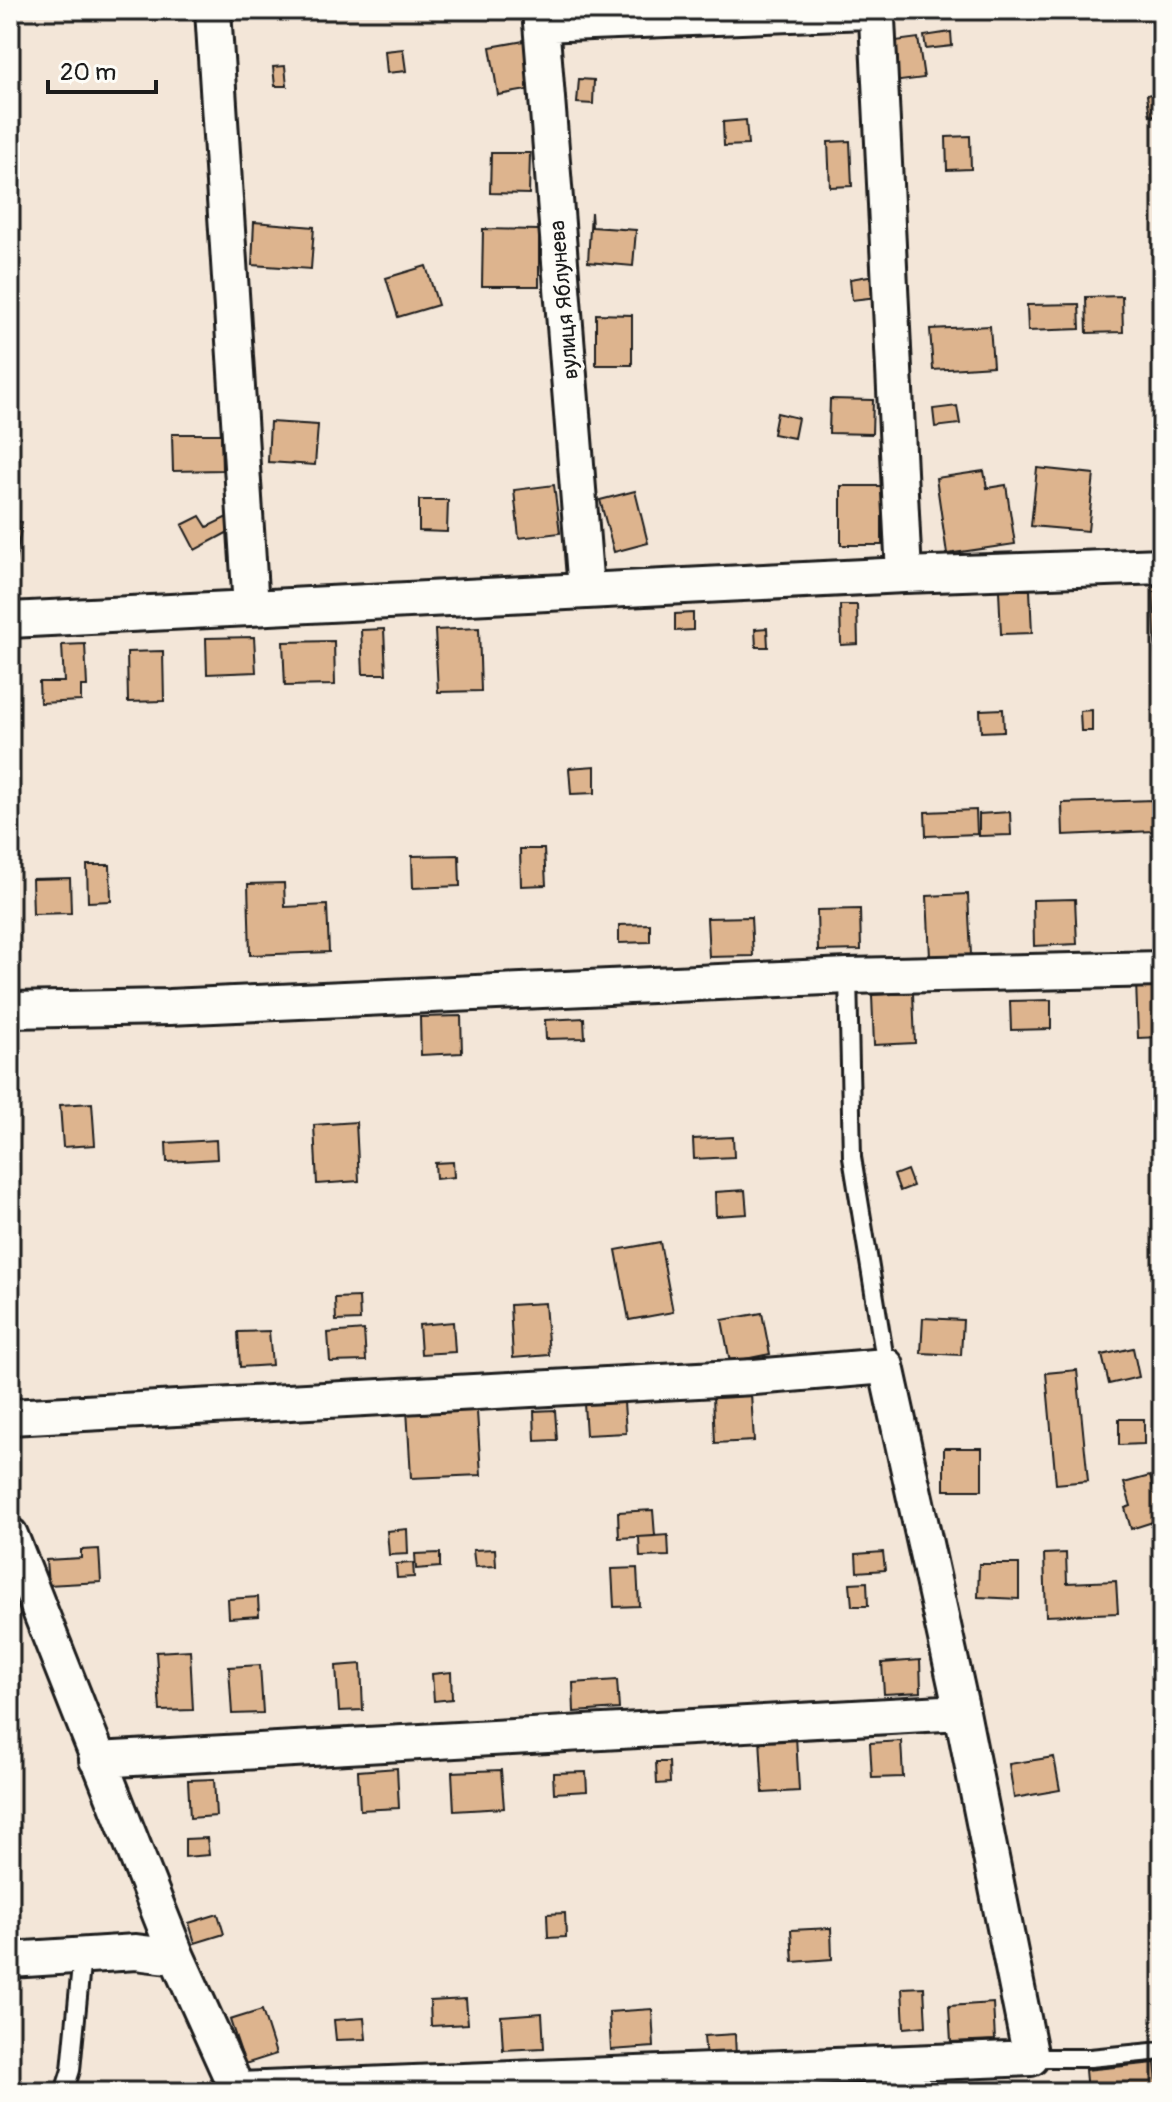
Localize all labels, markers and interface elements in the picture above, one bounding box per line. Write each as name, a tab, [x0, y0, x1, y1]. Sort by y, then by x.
scale bar	[48, 44, 156, 94]
text: 20 m	[60, 58, 116, 87]
street label: вулиця Яблунева	[543, 219, 585, 381]

